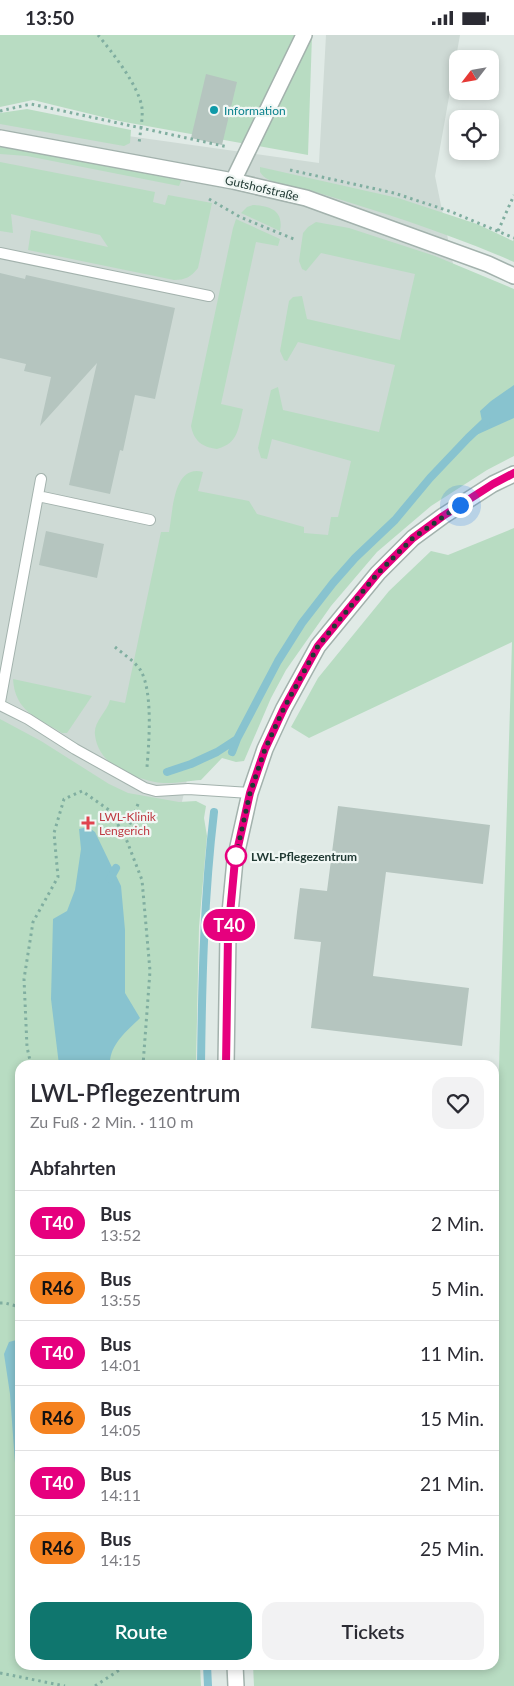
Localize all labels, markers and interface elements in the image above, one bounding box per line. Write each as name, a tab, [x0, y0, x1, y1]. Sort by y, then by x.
text: 13:50	[25, 6, 74, 29]
north arrow	[449, 50, 499, 100]
map controls	[449, 50, 499, 160]
place label: Information	[224, 103, 286, 118]
marker: Information	[208, 104, 220, 116]
button: locate	[449, 110, 499, 160]
street label: Gutshofstraße	[224, 172, 300, 204]
your location	[448, 493, 473, 518]
place label: LWL-Klinik Lengerich	[99, 809, 157, 838]
marker: LWL-Klinik Lengerich	[81, 816, 95, 830]
marker: LWL-Pflegezentrum	[225, 845, 247, 867]
place label: LWL-Pflegezentrum	[251, 849, 357, 864]
line badge: T40	[200, 909, 258, 941]
text: T40	[213, 914, 245, 936]
button: heart	[432, 1077, 484, 1129]
text: LWL-Pflegezentrum	[30, 1078, 240, 1107]
text: Zu Fuß · 2 Min. · 110 m	[30, 1112, 193, 1131]
text: Abfahrten	[30, 1156, 116, 1179]
text: Bus	[100, 1202, 131, 1225]
text: T40	[42, 1212, 73, 1234]
text: 2 Min.	[431, 1212, 484, 1235]
text: 13:52	[100, 1225, 141, 1244]
text: Bus	[100, 1267, 131, 1290]
text: R46	[41, 1277, 74, 1299]
text: 5 Min.	[431, 1277, 484, 1300]
text: 13:55	[100, 1290, 141, 1309]
text: Bus	[100, 1332, 131, 1355]
text: T40	[42, 1342, 73, 1364]
text: 11 Min.	[420, 1342, 484, 1365]
text: 14:01	[100, 1355, 141, 1374]
text: Bus	[100, 1397, 131, 1420]
text: R46	[41, 1407, 74, 1429]
text: 15 Min.	[420, 1407, 484, 1430]
text: 14:05	[100, 1420, 141, 1439]
text: Bus	[100, 1462, 131, 1485]
text: T40	[42, 1472, 73, 1494]
text: 21 Min.	[420, 1472, 484, 1495]
text: 14:11	[100, 1485, 141, 1504]
text: Bus	[100, 1527, 131, 1550]
text: R46	[41, 1537, 74, 1559]
text: 25 Min.	[420, 1537, 484, 1560]
text: 14:15	[100, 1550, 141, 1569]
button: Route	[30, 1602, 252, 1660]
button: Tickets	[262, 1602, 484, 1660]

